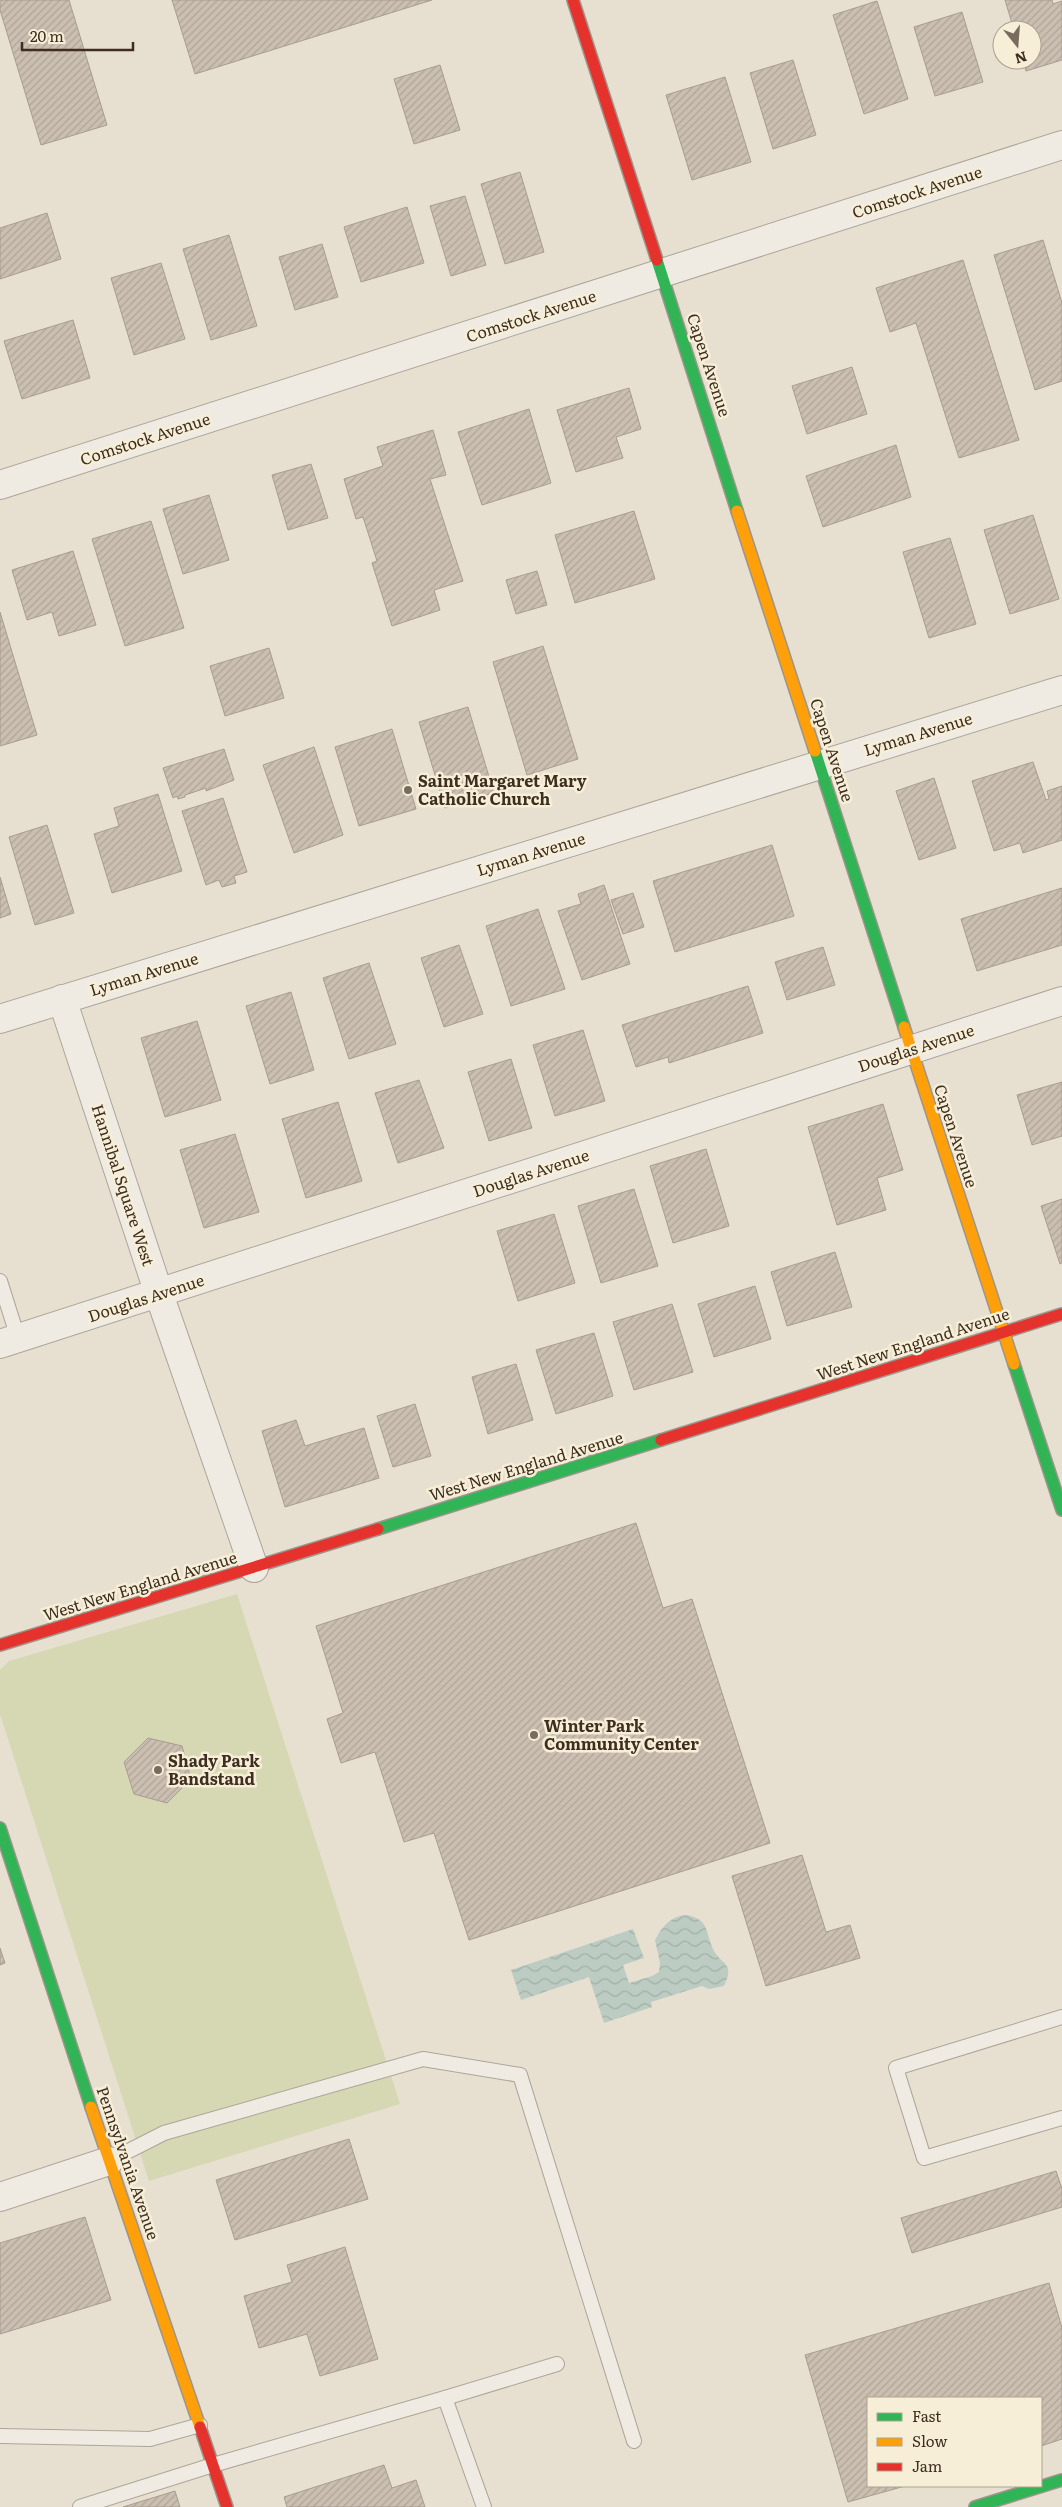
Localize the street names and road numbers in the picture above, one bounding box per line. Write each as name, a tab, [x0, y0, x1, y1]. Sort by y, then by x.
street label: Comstock Avenue	[849, 159, 985, 223]
street label: Comstock Avenue	[463, 283, 599, 347]
street label: Capen Avenue	[682, 310, 738, 420]
street label: Comstock Avenue	[77, 406, 213, 470]
street label: Capen Avenue	[805, 695, 861, 805]
street label: Lyman Avenue	[860, 705, 975, 761]
street label: Lyman Avenue	[473, 825, 588, 881]
street label: Lyman Avenue	[86, 945, 201, 1001]
street label: Douglas Avenue	[854, 1017, 977, 1077]
street label: Capen Avenue	[929, 1081, 985, 1191]
street label: Hannibal Square West	[86, 1101, 162, 1269]
street label: Douglas Avenue	[469, 1142, 592, 1202]
street label: Douglas Avenue	[84, 1267, 207, 1327]
street label: West New England Avenue	[813, 1300, 1012, 1386]
street label: West New England Avenue	[426, 1424, 626, 1506]
street label: West New England Avenue	[40, 1544, 240, 1626]
street label: Pennsylvania Avenue	[91, 2083, 166, 2243]

